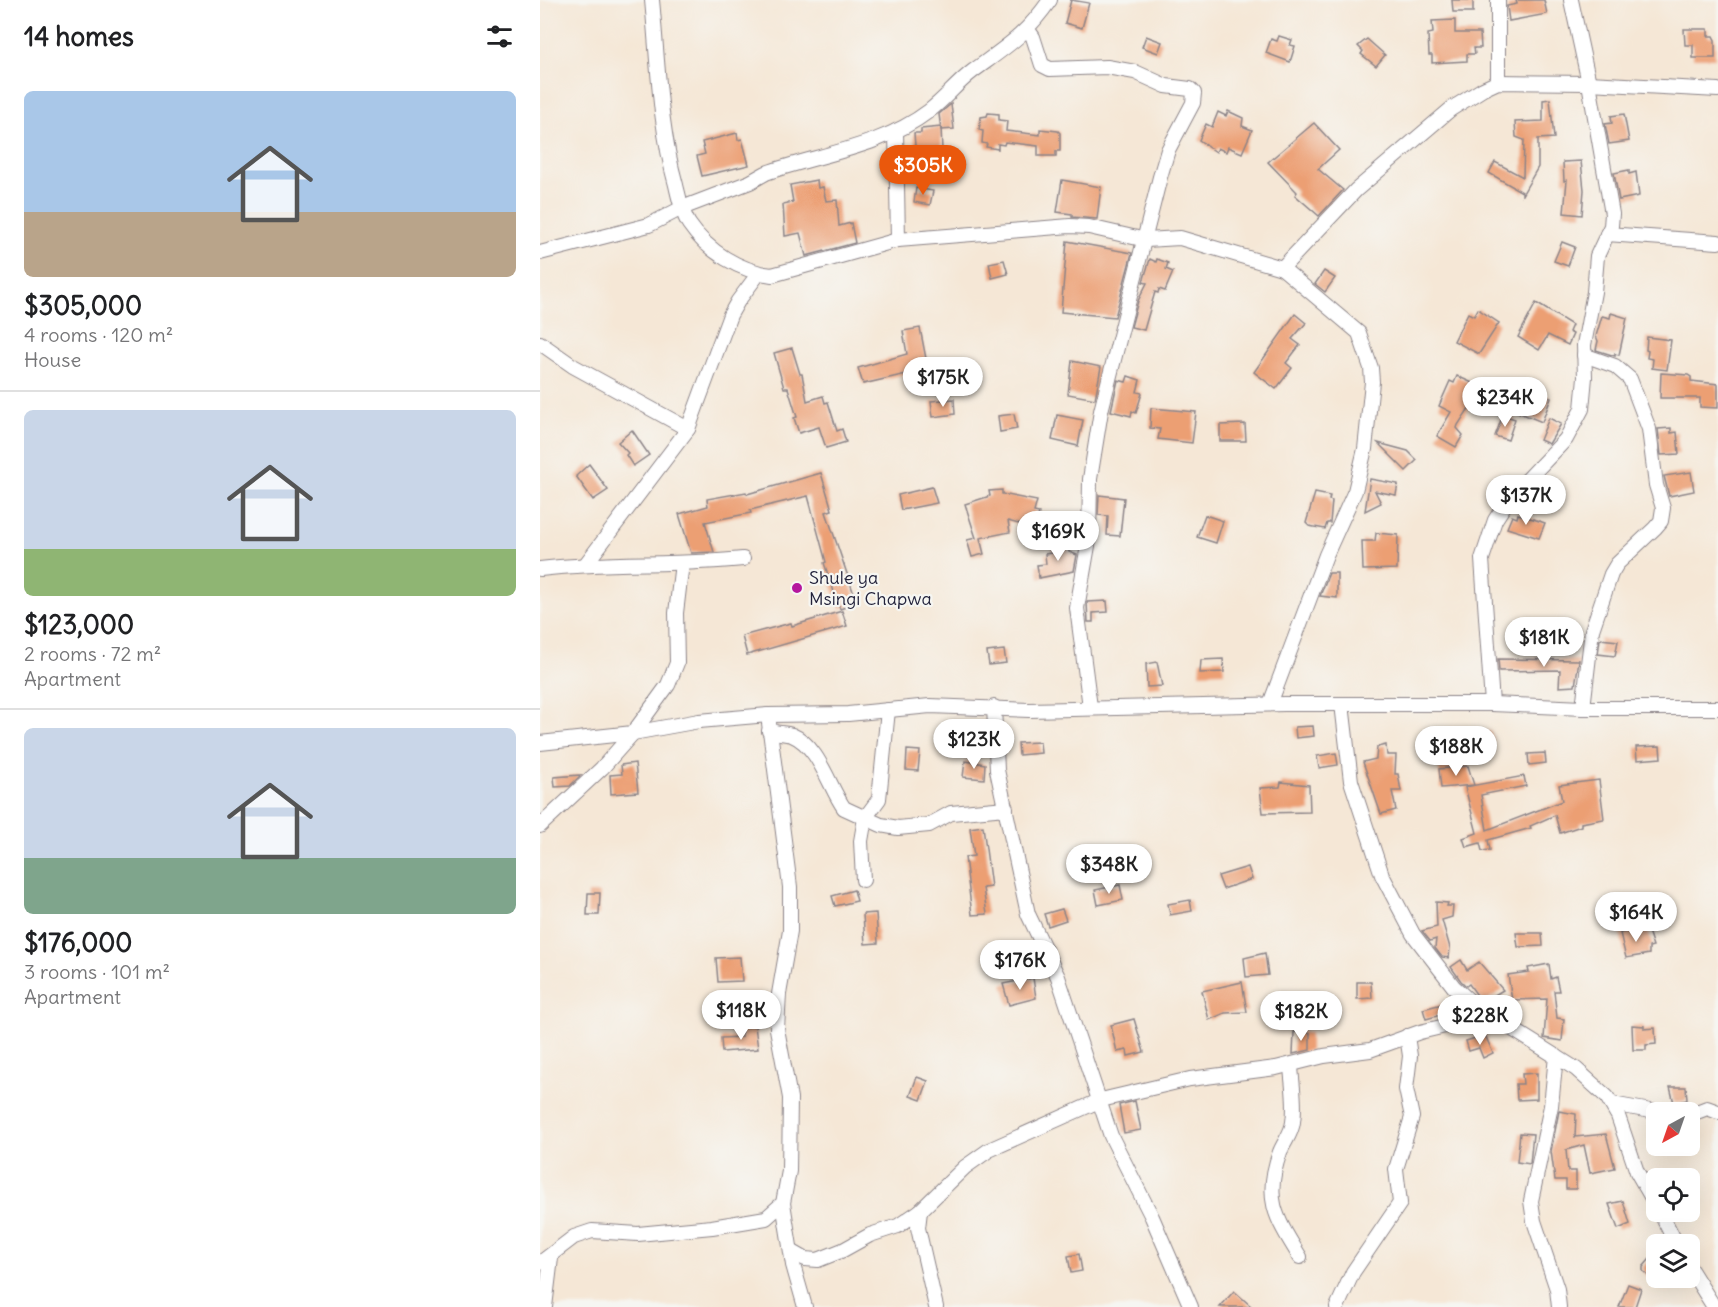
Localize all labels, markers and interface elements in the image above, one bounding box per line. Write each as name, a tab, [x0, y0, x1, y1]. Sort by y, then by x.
text: 14 homes	[24, 20, 134, 53]
icon: filters	[483, 20, 516, 53]
icon: home	[216, 130, 324, 238]
pin: $305K	[881, 145, 965, 196]
text: $305K	[893, 152, 953, 177]
text: $305,000	[24, 289, 142, 322]
text: 4 rooms · 120 m²	[24, 322, 173, 347]
text: House	[24, 347, 81, 372]
pin: $175K	[901, 357, 985, 408]
text: $175K	[917, 364, 969, 389]
pin: $234K	[1463, 377, 1547, 428]
text: $234K	[1476, 384, 1534, 409]
icon: home	[216, 449, 324, 557]
pin: $137K	[1484, 475, 1568, 526]
text: $137K	[1500, 482, 1552, 507]
pin: $169K	[1016, 511, 1100, 562]
text: $169K	[1031, 518, 1085, 543]
place label: Shule ya Msingi Chapwa	[809, 566, 932, 610]
marker: Shule ya Msingi Chapwa	[790, 581, 804, 595]
text: $123,000	[24, 608, 134, 641]
pin: $181K	[1502, 617, 1586, 668]
text: $181K	[1519, 624, 1569, 649]
text: 2 rooms · 72 m²	[24, 641, 161, 666]
text: Apartment	[24, 666, 121, 691]
pin: $123K	[932, 719, 1016, 770]
text: $123K	[947, 726, 1001, 751]
pin: $188K	[1414, 726, 1498, 777]
text: $188K	[1429, 733, 1483, 758]
icon: home	[216, 767, 324, 875]
pin: $348K	[1067, 844, 1151, 895]
text: $348K	[1080, 851, 1138, 876]
pin: $164K	[1594, 892, 1678, 943]
text: $164K	[1609, 899, 1663, 924]
text: $176,000	[24, 926, 132, 959]
pin: $176K	[978, 940, 1062, 991]
text: $176K	[994, 947, 1046, 972]
text: 3 rooms · 101 m²	[24, 959, 170, 984]
text: Apartment	[24, 984, 121, 1009]
pin: $118K	[699, 990, 783, 1041]
pin: $182K	[1259, 991, 1343, 1042]
pin: $228K	[1438, 995, 1522, 1046]
text: $118K	[716, 997, 766, 1022]
text: $182K	[1274, 998, 1328, 1023]
text: $228K	[1452, 1002, 1508, 1027]
north arrow	[1646, 1102, 1700, 1156]
map controls	[1646, 1102, 1700, 1288]
button: locate	[1646, 1168, 1700, 1222]
button: layers	[1646, 1234, 1700, 1288]

